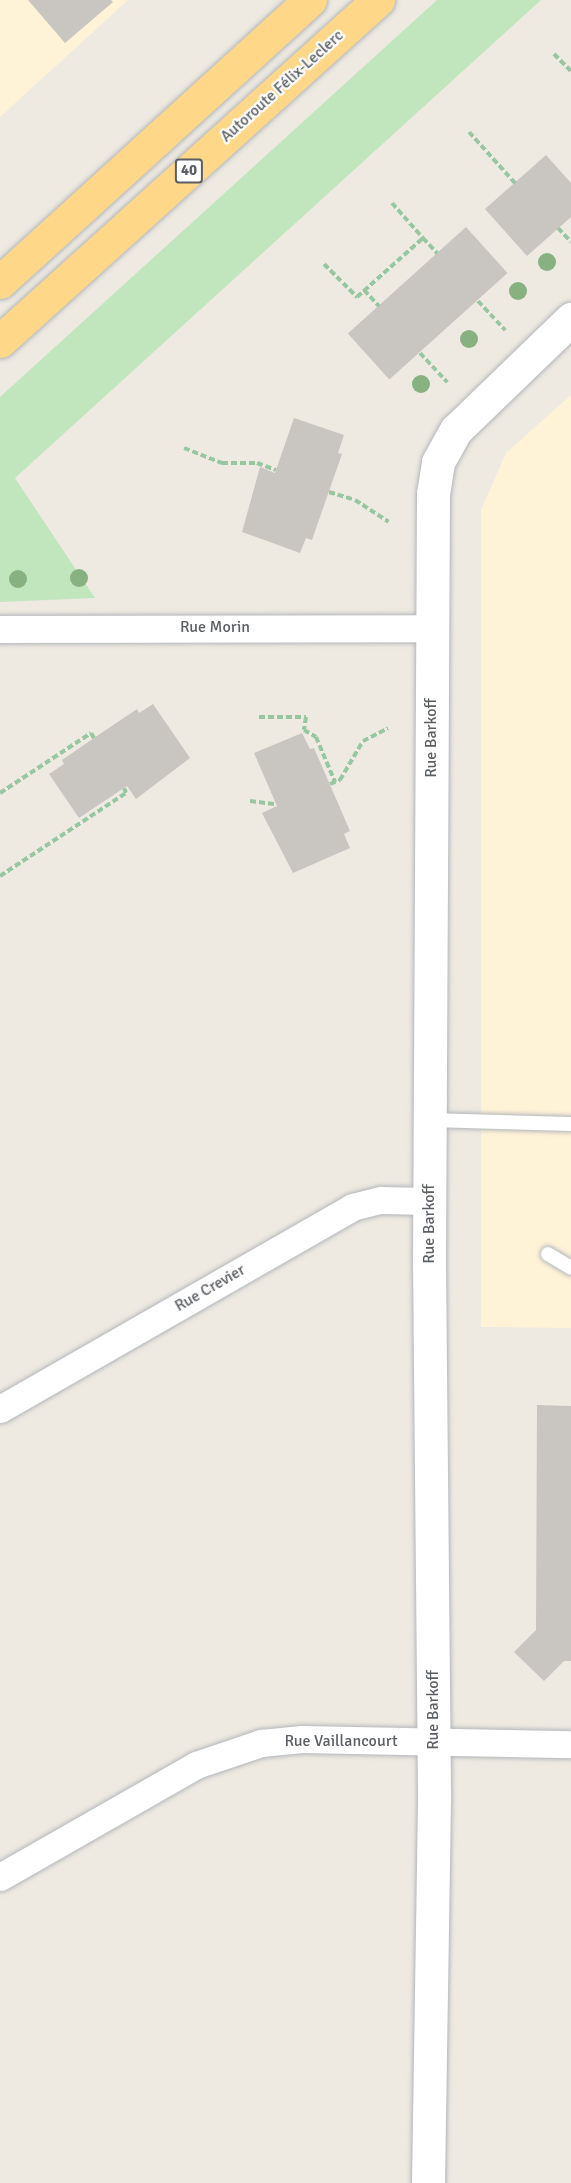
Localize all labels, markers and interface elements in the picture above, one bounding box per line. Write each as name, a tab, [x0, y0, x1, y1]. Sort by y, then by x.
street label: Autoroute Félix-Leclerc	[217, 26, 347, 146]
road number: 40	[174, 159, 204, 183]
street label: Rue Morin	[180, 617, 250, 637]
street label: Rue Barkoff	[421, 698, 441, 778]
street label: Rue Barkoff	[419, 1184, 439, 1264]
street label: Rue Crevier	[171, 1260, 249, 1316]
street label: Rue Barkoff	[423, 1670, 443, 1750]
street label: Rue Vaillancourt	[285, 1731, 397, 1751]

